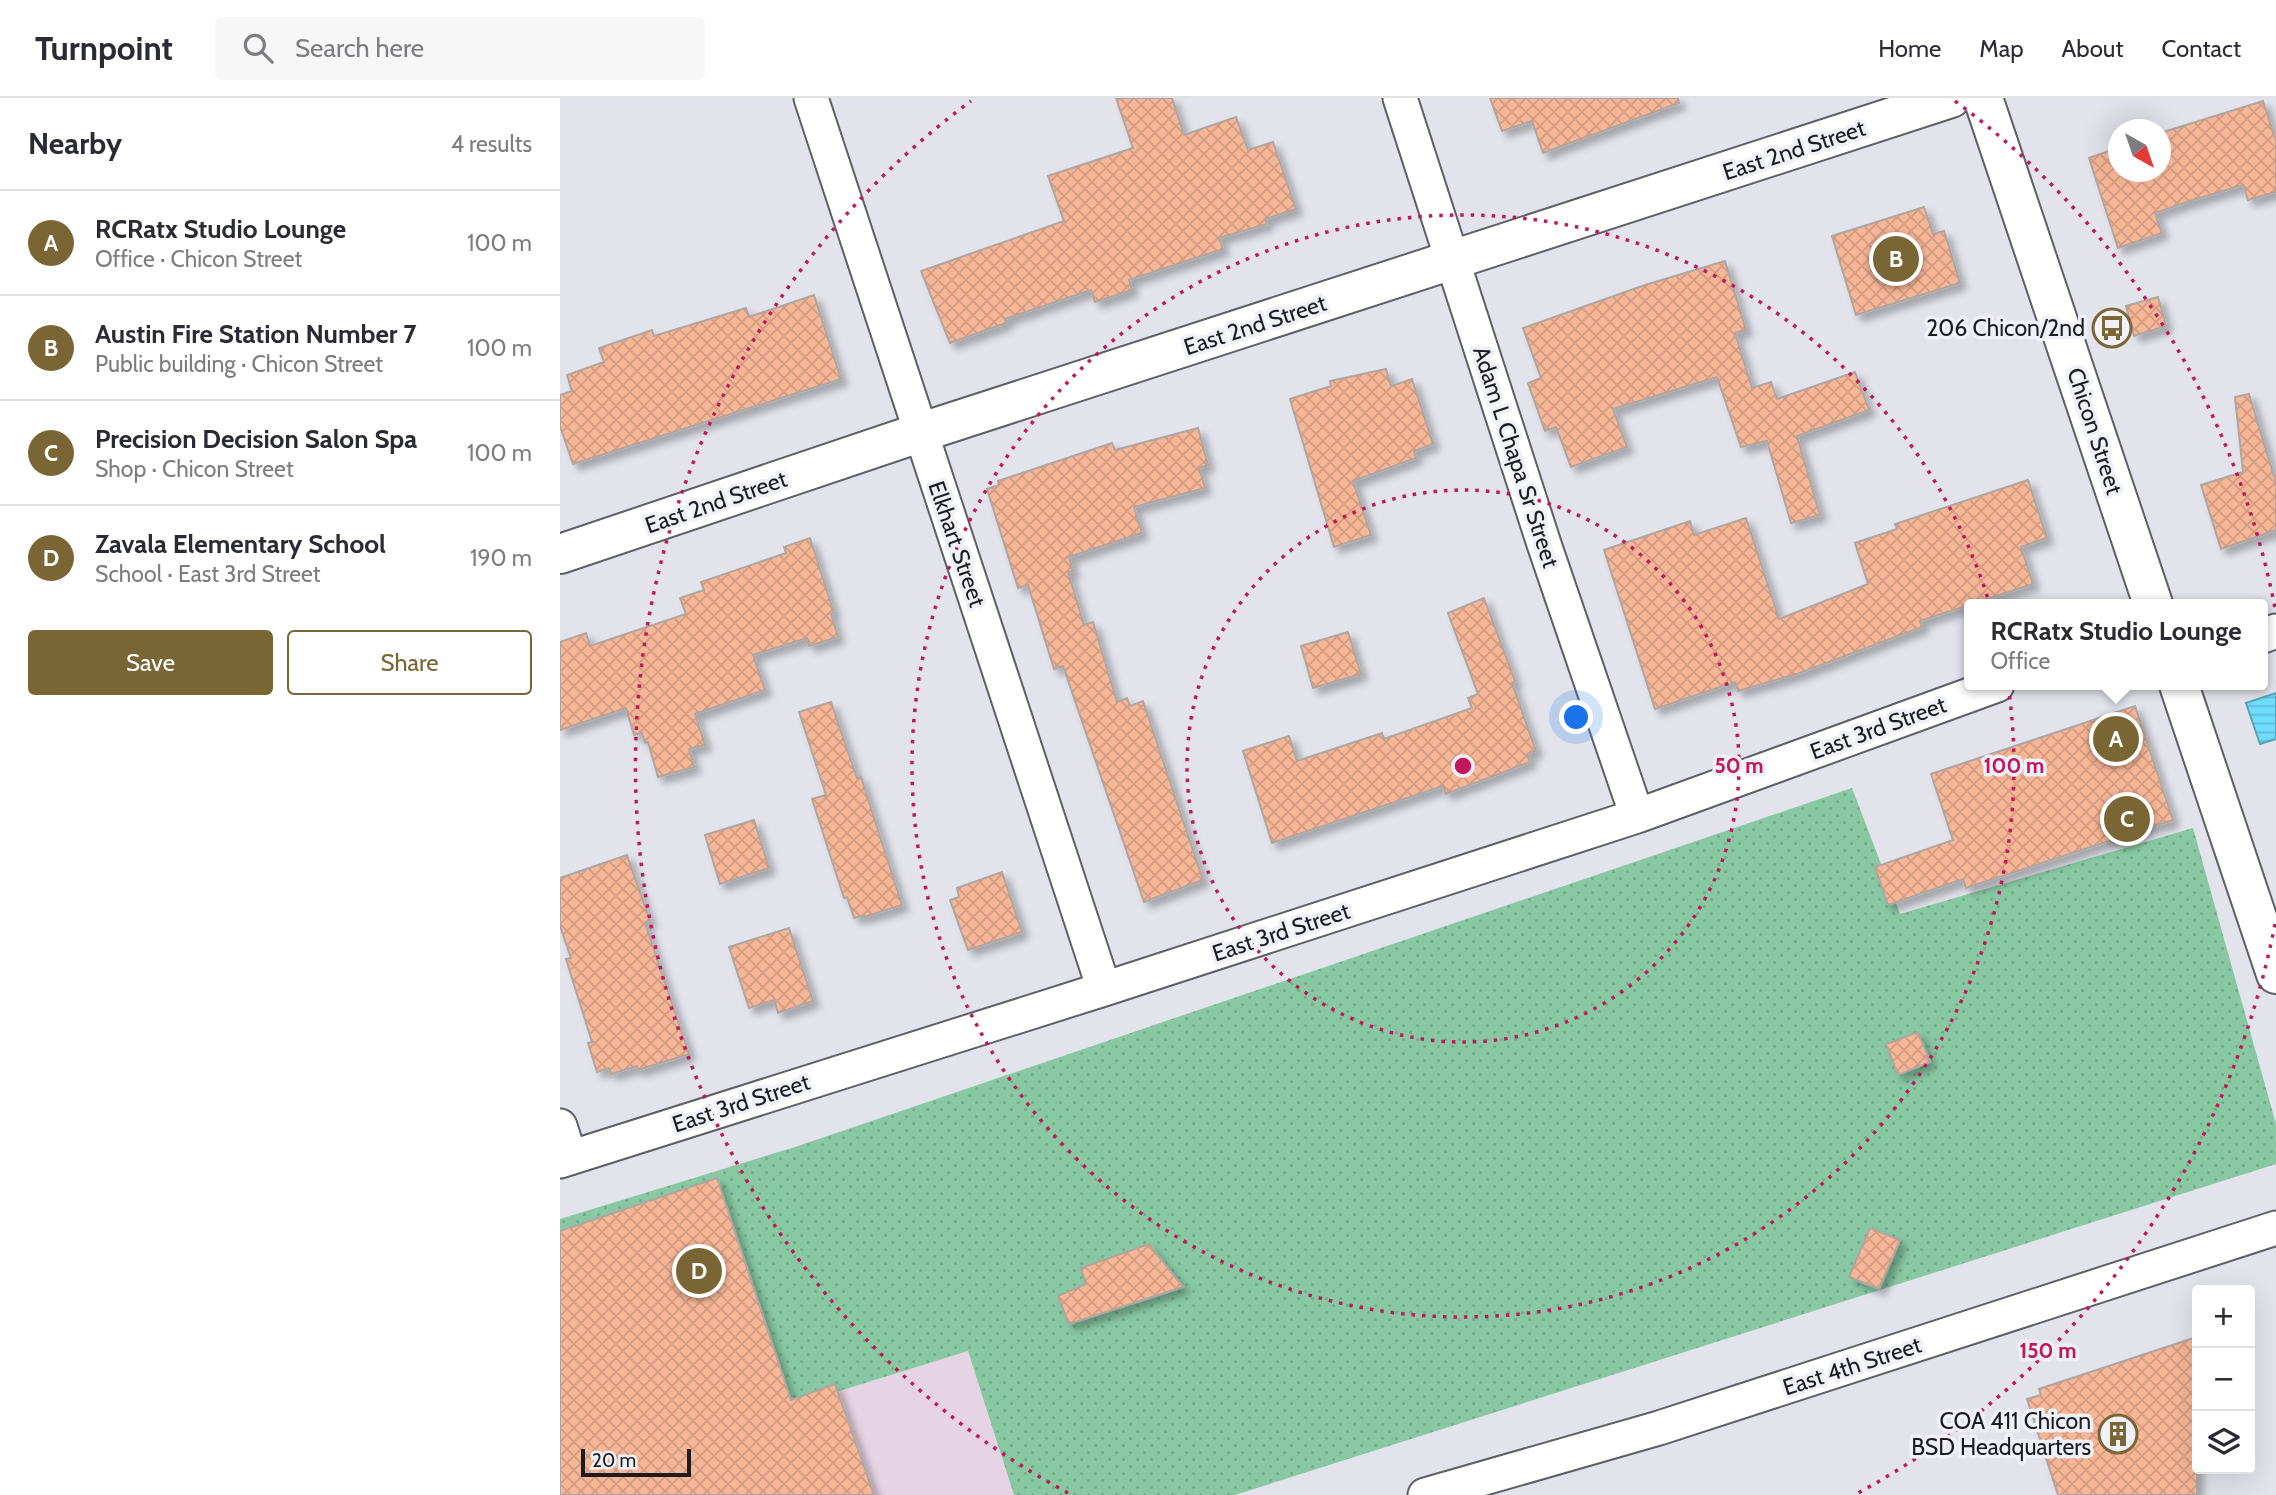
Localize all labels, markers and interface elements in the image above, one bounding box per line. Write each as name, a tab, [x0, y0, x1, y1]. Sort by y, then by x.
search box	[215, 17, 705, 80]
text: Turnpoint	[35, 28, 173, 68]
icon: search	[239, 29, 277, 67]
text: Search here	[295, 32, 424, 64]
text: Home	[1878, 34, 1941, 63]
text: Map	[1979, 34, 2024, 63]
text: About	[2062, 34, 2124, 63]
text: Contact	[2162, 34, 2241, 63]
street label: East 2nd Street	[1719, 114, 1869, 186]
north arrow	[2108, 119, 2171, 182]
text: Nearby	[28, 125, 122, 162]
text: 4 results	[451, 130, 532, 158]
text: RCRatx Studio Lounge	[95, 213, 346, 245]
text: A	[44, 229, 58, 257]
text: 100 m	[467, 229, 532, 257]
pin: B	[1873, 233, 1919, 285]
text: Office · Chicon Street	[95, 245, 302, 273]
street label: East 2nd Street	[1180, 289, 1330, 361]
bus stop icon: 206 Chicon/2nd	[2091, 307, 2133, 349]
place label: 206 Chicon/2nd	[1926, 314, 2085, 342]
text: Austin Fire Station Number 7	[95, 318, 416, 350]
text: B	[44, 334, 58, 362]
text: 100 m	[467, 334, 532, 362]
street label: Adam L Chapa Sr Street	[1467, 343, 1565, 572]
text: Public building · Chicon Street	[95, 350, 383, 378]
street label: Chicon Street	[2061, 364, 2129, 498]
text: Precision Decision Salon Spa	[95, 423, 417, 455]
text: C	[44, 439, 58, 467]
text: 100 m	[467, 439, 532, 467]
text: Shop · Chicon Street	[95, 455, 294, 483]
street label: East 2nd Street	[641, 465, 791, 539]
street label: Elkhart Street	[922, 477, 992, 611]
text: Zavala Elementary School	[95, 528, 386, 560]
text: D	[43, 544, 59, 572]
text: 190 m	[470, 544, 532, 572]
text: School · East 3rd Street	[95, 560, 321, 588]
popup	[1964, 599, 2268, 690]
text: RCRatx Studio Lounge	[1990, 615, 2242, 647]
button: Save	[28, 630, 273, 695]
button: Share	[287, 630, 532, 695]
text: Office	[1990, 647, 2050, 675]
street label: East 3rd Street	[1806, 690, 1950, 766]
your location	[1559, 700, 1593, 734]
pin: A	[2093, 713, 2139, 765]
text: 50 m	[1714, 753, 1764, 778]
text: 100 m	[1984, 753, 2044, 778]
centre of rings	[1451, 754, 1475, 778]
pin: C	[2104, 793, 2150, 845]
street label: East 3rd Street	[1209, 897, 1353, 967]
street label: East 3rd Street	[669, 1068, 813, 1138]
pin: D	[676, 1245, 722, 1297]
map controls	[2192, 1285, 2255, 1474]
button: +	[2192, 1285, 2255, 1348]
street label: East 4th Street	[1779, 1330, 1925, 1402]
text: 150 m	[2020, 1338, 2076, 1363]
button: −	[2192, 1348, 2255, 1411]
place label: COA 411 Chicon BSD Headquarters	[1911, 1407, 2091, 1461]
button: layers	[2192, 1411, 2255, 1474]
building icon: COA 411 Chicon BSD Headquarters	[2097, 1413, 2139, 1455]
scale bar	[581, 1446, 691, 1478]
text: 20 m	[592, 1449, 636, 1472]

